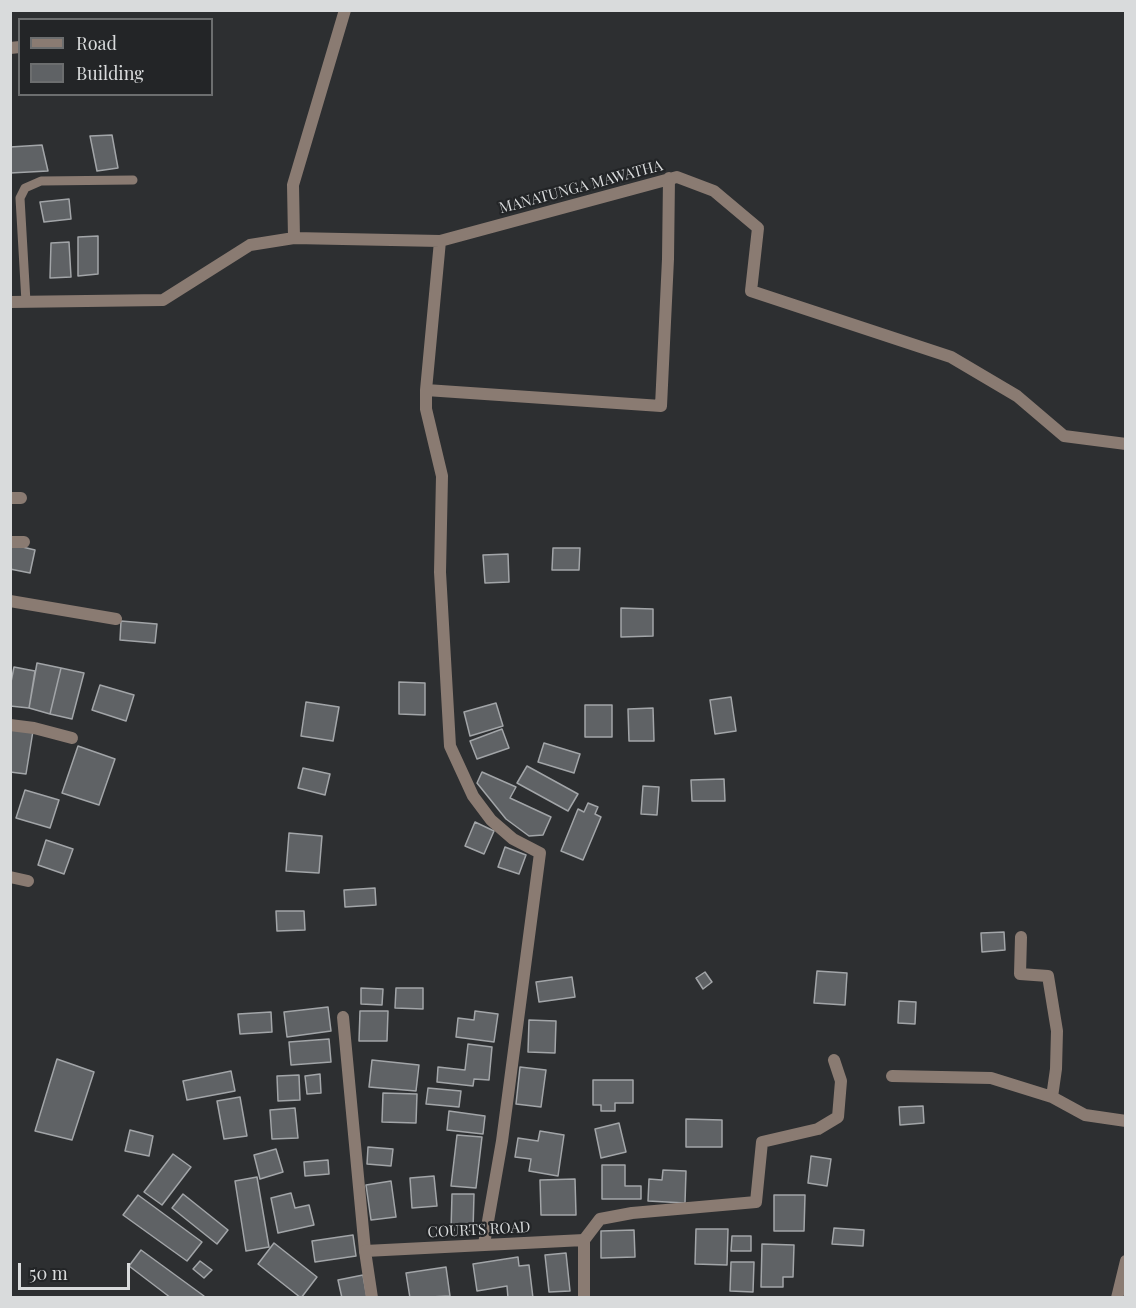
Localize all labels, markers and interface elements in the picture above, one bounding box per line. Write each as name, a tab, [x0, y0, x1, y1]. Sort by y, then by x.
legend	[18, 18, 213, 96]
text: Road	[76, 31, 117, 55]
text: Building	[76, 61, 144, 85]
street label: MANATUNGA MAWATHA	[497, 157, 665, 217]
street label: COURTS ROAD	[427, 1218, 531, 1242]
scale bar	[21, 1251, 134, 1289]
text: 50 m	[29, 1261, 68, 1285]

